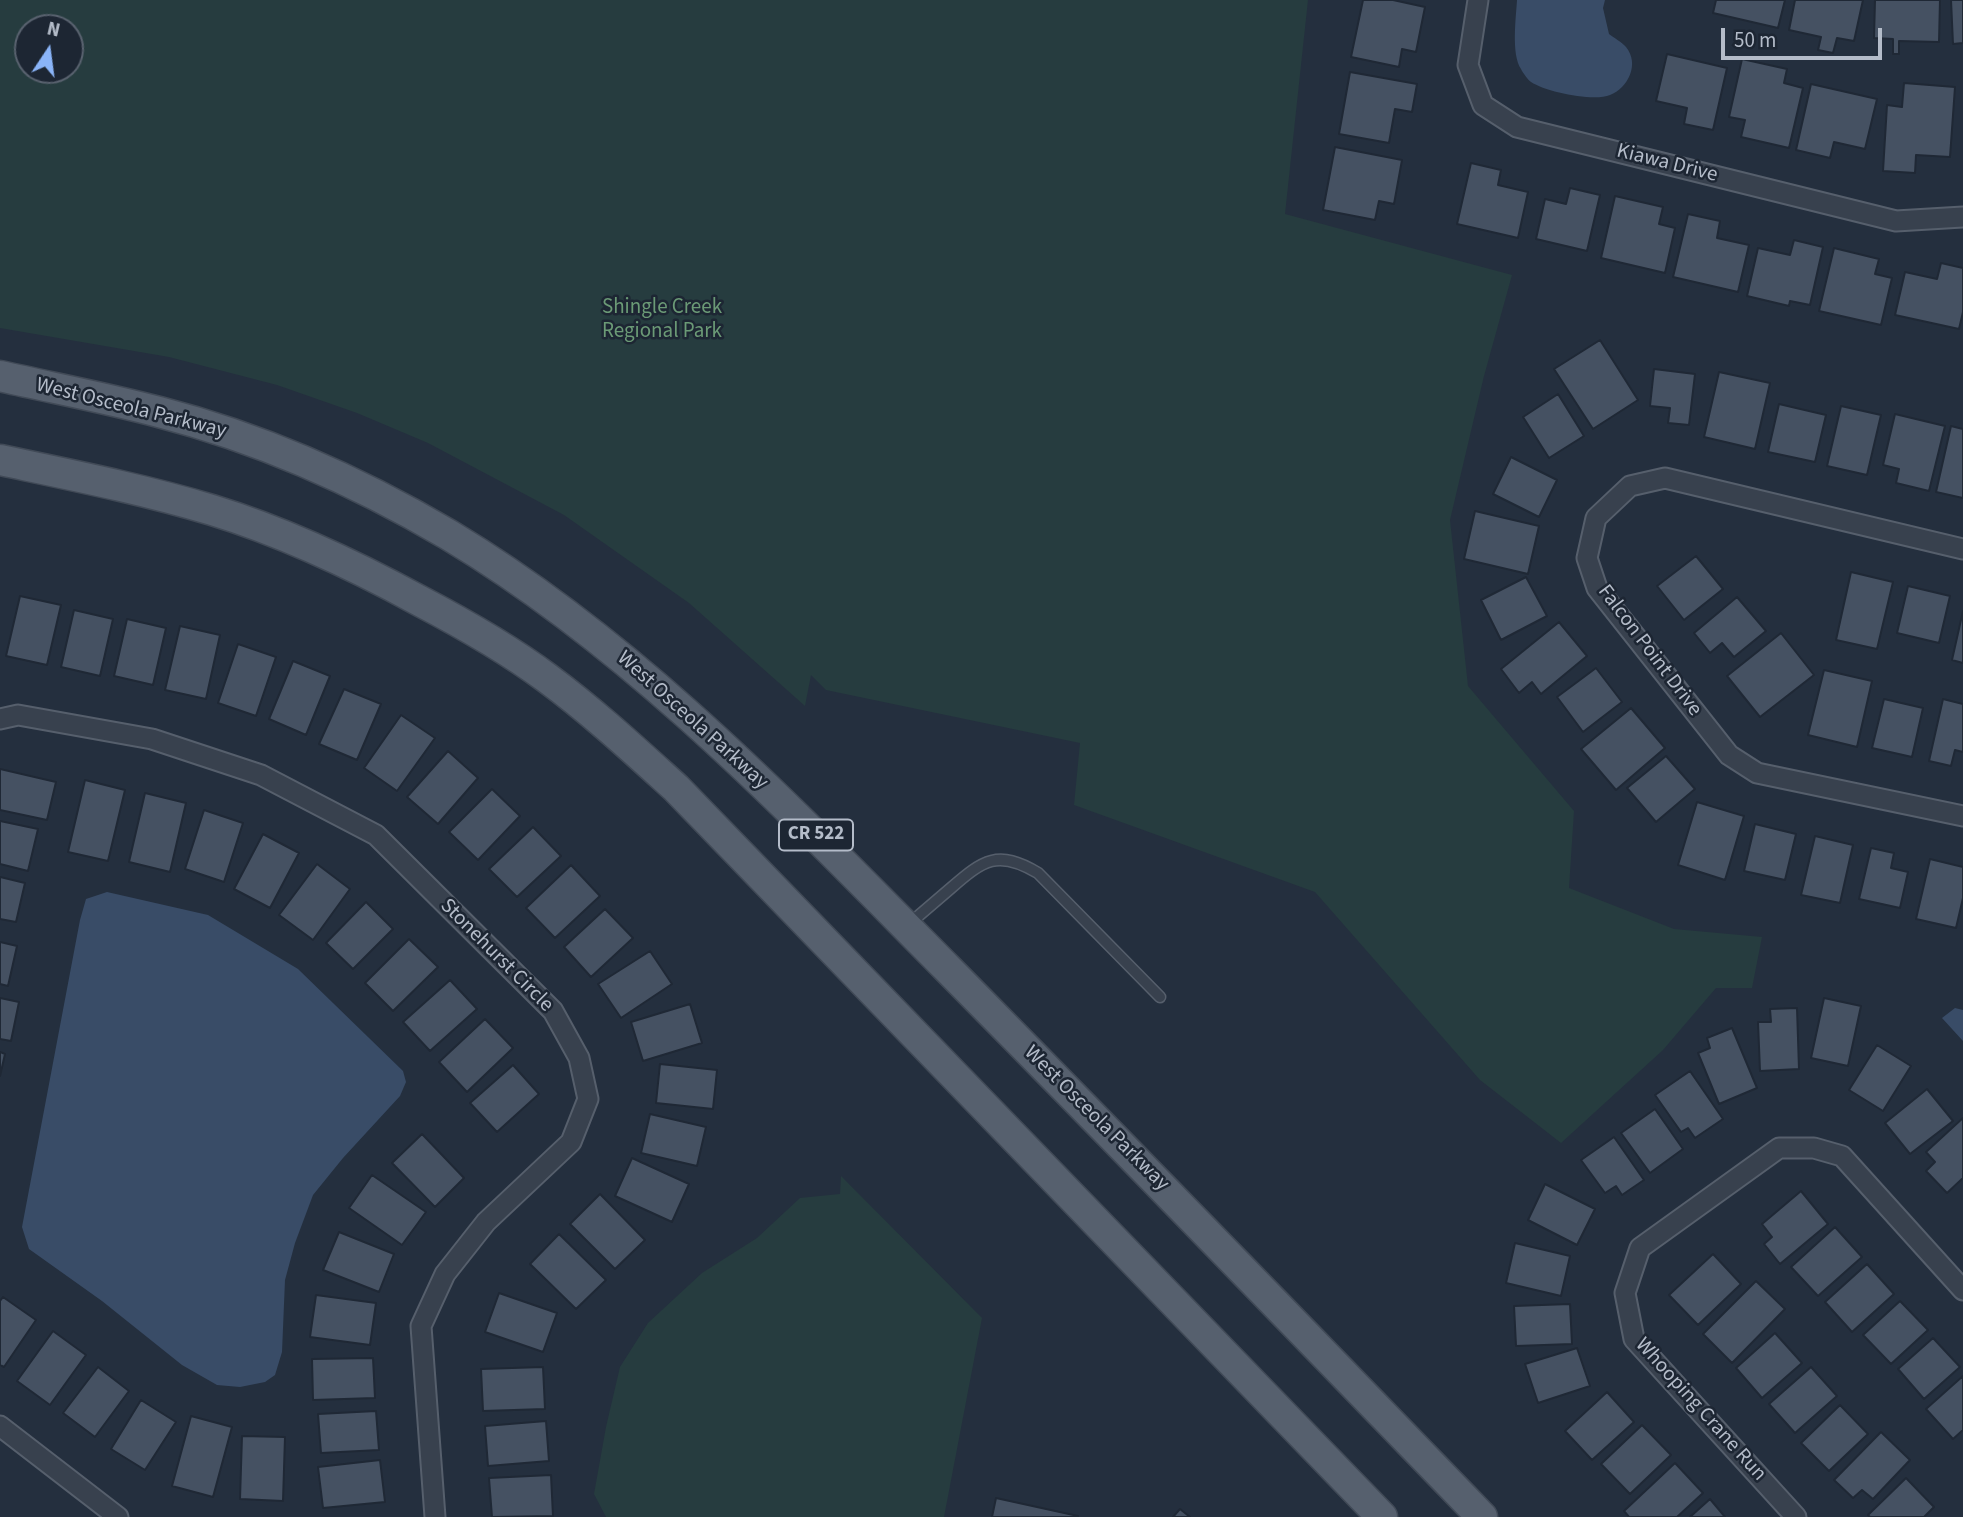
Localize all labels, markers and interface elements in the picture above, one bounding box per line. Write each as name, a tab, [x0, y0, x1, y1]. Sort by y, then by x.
north arrow	[14, 14, 84, 84]
scale bar	[1725, 14, 1886, 58]
text: N	[44, 15, 63, 45]
text: 50 m	[1734, 25, 1776, 55]
street label: Kiawa Drive	[1614, 139, 1720, 189]
park label: Shingle Creek Regional Park	[602, 295, 722, 345]
street label: West Osceola Parkway	[33, 373, 229, 445]
street label: Falcon Point Drive	[1591, 580, 1707, 722]
street label: West Osceola Parkway	[611, 646, 773, 796]
road number: CR 522	[779, 820, 853, 850]
street label: Stonehurst Circle	[434, 894, 558, 1018]
street label: West Osceola Parkway	[1018, 1041, 1174, 1197]
street label: Whooping Crane Run	[1629, 1333, 1771, 1487]

